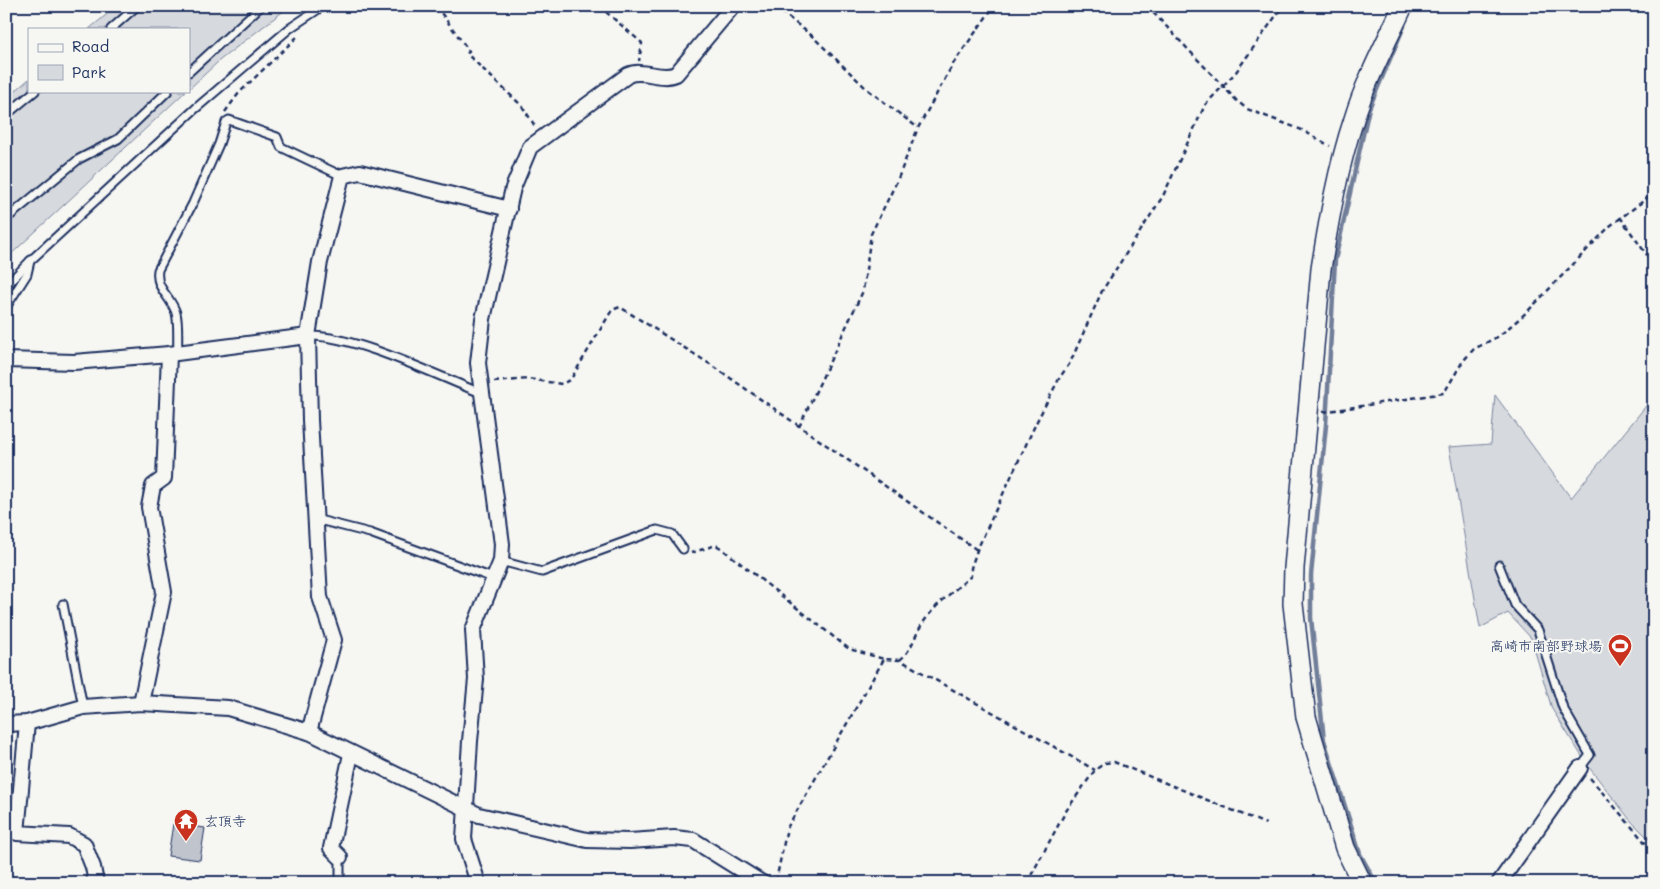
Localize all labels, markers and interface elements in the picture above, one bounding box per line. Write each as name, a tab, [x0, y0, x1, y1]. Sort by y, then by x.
legend	[28, 28, 190, 92]
text: Road	[72, 36, 109, 56]
text: Park	[72, 62, 106, 82]
sports icon: 高崎市南部野球場	[1607, 633, 1633, 667]
place label: 高崎市南部野球場	[1490, 636, 1602, 655]
temple icon: 玄頂寺	[173, 808, 199, 842]
place label: 玄頂寺	[204, 811, 246, 830]

